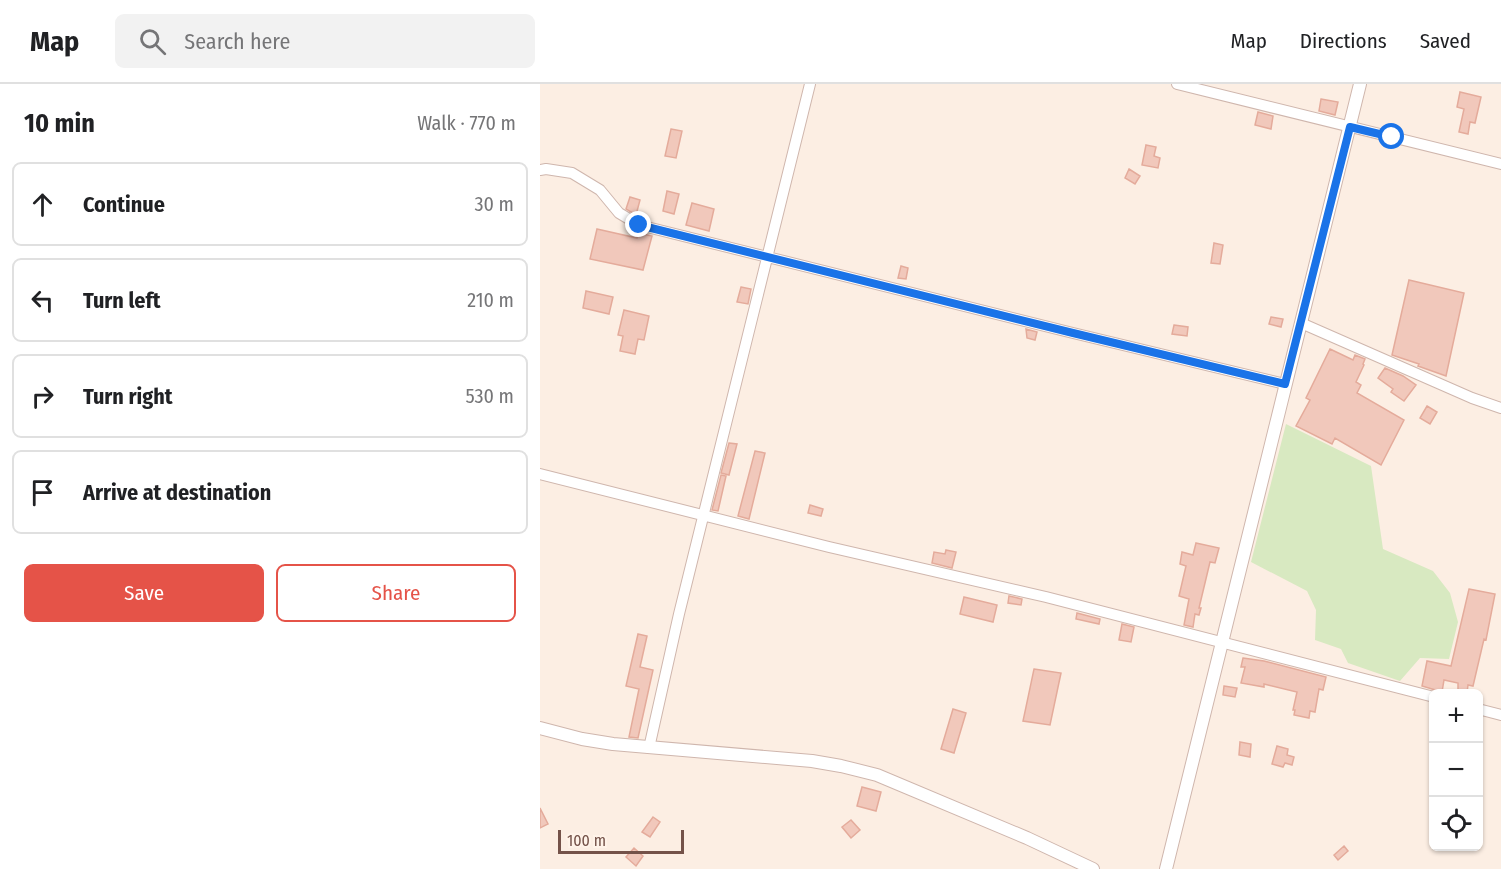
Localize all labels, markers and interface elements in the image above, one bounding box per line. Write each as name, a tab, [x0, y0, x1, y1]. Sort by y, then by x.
search box	[115, 14, 535, 68]
text: Map	[30, 25, 79, 58]
icon: search	[136, 25, 169, 58]
text: Search here	[184, 28, 290, 55]
text: Map	[1230, 28, 1267, 54]
text: Directions	[1300, 28, 1387, 54]
text: Saved	[1420, 28, 1471, 54]
text: 10 min	[24, 108, 95, 139]
text: Walk · 770 m	[417, 111, 516, 135]
route start	[1378, 123, 1404, 149]
icon: ahead	[26, 188, 59, 221]
text: Continue	[83, 191, 165, 218]
text: 30 m	[474, 192, 514, 216]
route end	[625, 211, 651, 237]
icon: left	[26, 284, 59, 317]
text: Turn left	[83, 287, 161, 314]
text: 210 m	[467, 288, 514, 312]
icon: right	[26, 380, 59, 413]
text: Turn right	[83, 383, 172, 410]
text: 530 m	[465, 384, 514, 408]
icon: arrive	[26, 476, 59, 509]
text: Arrive at destination	[83, 479, 271, 506]
button: Save	[24, 564, 264, 622]
button: Share	[276, 564, 516, 622]
map controls	[1429, 689, 1483, 851]
button: +	[1429, 689, 1483, 743]
button: −	[1429, 743, 1483, 797]
button: locate	[1429, 797, 1483, 851]
scale bar	[558, 827, 684, 854]
text: 100 m	[567, 831, 606, 850]

